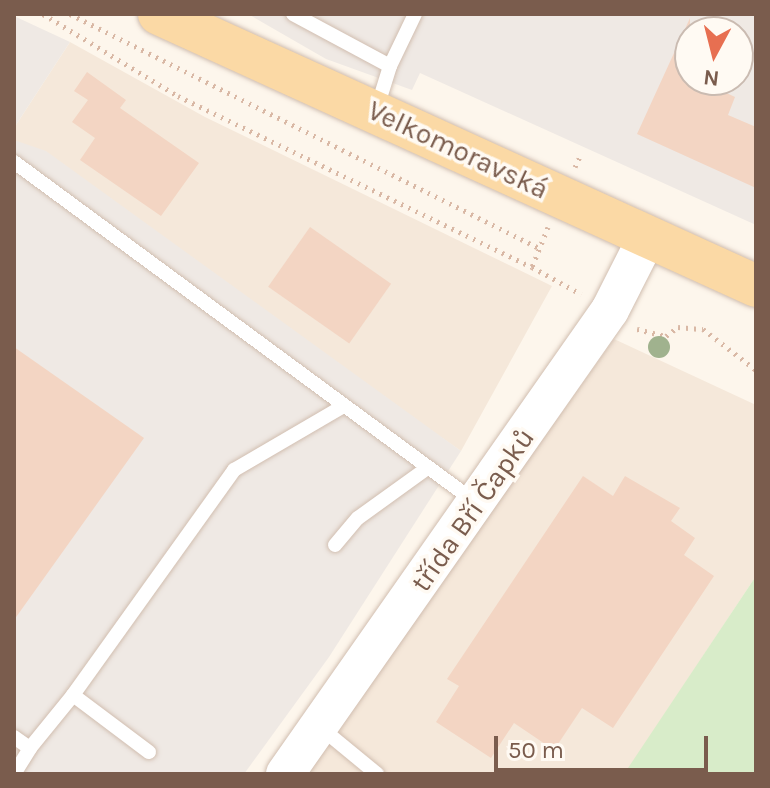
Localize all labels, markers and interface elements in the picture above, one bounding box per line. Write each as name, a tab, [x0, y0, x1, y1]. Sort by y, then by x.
north arrow	[674, 16, 754, 96]
text: N	[702, 64, 721, 92]
street label: Velkomoravská	[362, 94, 554, 206]
street label: třída Bří Čapků	[404, 422, 542, 598]
scale bar	[498, 720, 712, 770]
text: 50 m	[508, 736, 564, 764]

